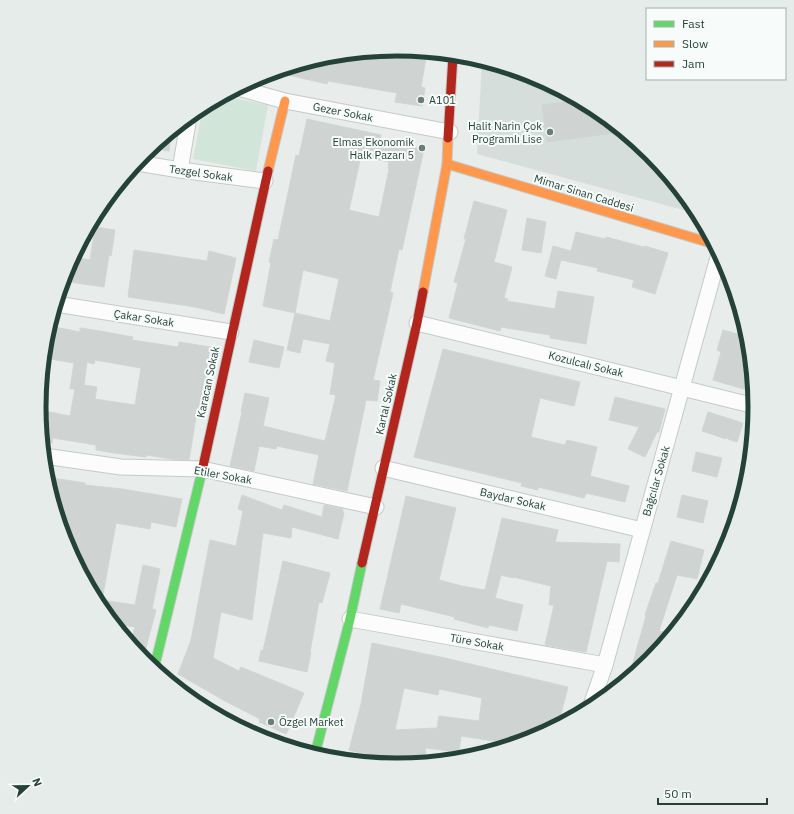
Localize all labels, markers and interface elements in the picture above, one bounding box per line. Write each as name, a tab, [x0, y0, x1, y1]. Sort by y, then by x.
legend	[646, 8, 786, 80]
text: Fast	[682, 16, 705, 31]
text: Slow	[682, 36, 708, 51]
text: Jam	[682, 56, 705, 71]
place label: A101	[429, 93, 456, 107]
marker: A101	[416, 95, 426, 105]
street label: Gezer Sokak	[312, 99, 375, 125]
place label: Halit Narin Çok Programlı Lise	[468, 119, 542, 146]
marker: Halit Narin Çok Programlı Lise	[545, 127, 555, 137]
place label: Elmas Ekonomik Halk Pazarı 5	[332, 135, 414, 162]
marker: Elmas Ekonomik Halk Pazarı 5	[417, 143, 427, 153]
street label: Tezgel Sokak	[168, 162, 234, 184]
street label: Mimar Sinan Caddesi	[532, 171, 636, 215]
street label: Çakar Sokak	[113, 306, 175, 330]
street label: Karacan Sokak	[194, 345, 222, 419]
street label: Kozulcalı Sokak	[547, 348, 625, 380]
street label: Kartal Sokak	[372, 372, 400, 436]
street label: Bağcılar Sokak	[639, 444, 673, 518]
street label: Etiler Sokak	[193, 463, 253, 487]
street label: Baydar Sokak	[479, 485, 548, 513]
street label: Türe Sokak	[449, 630, 505, 654]
place label: Özgel Market	[279, 715, 344, 729]
marker: Özgel Market	[266, 717, 276, 727]
north arrow	[8, 766, 48, 806]
text: N	[29, 776, 45, 789]
scale bar	[658, 780, 767, 806]
text: 50 m	[664, 786, 692, 801]

